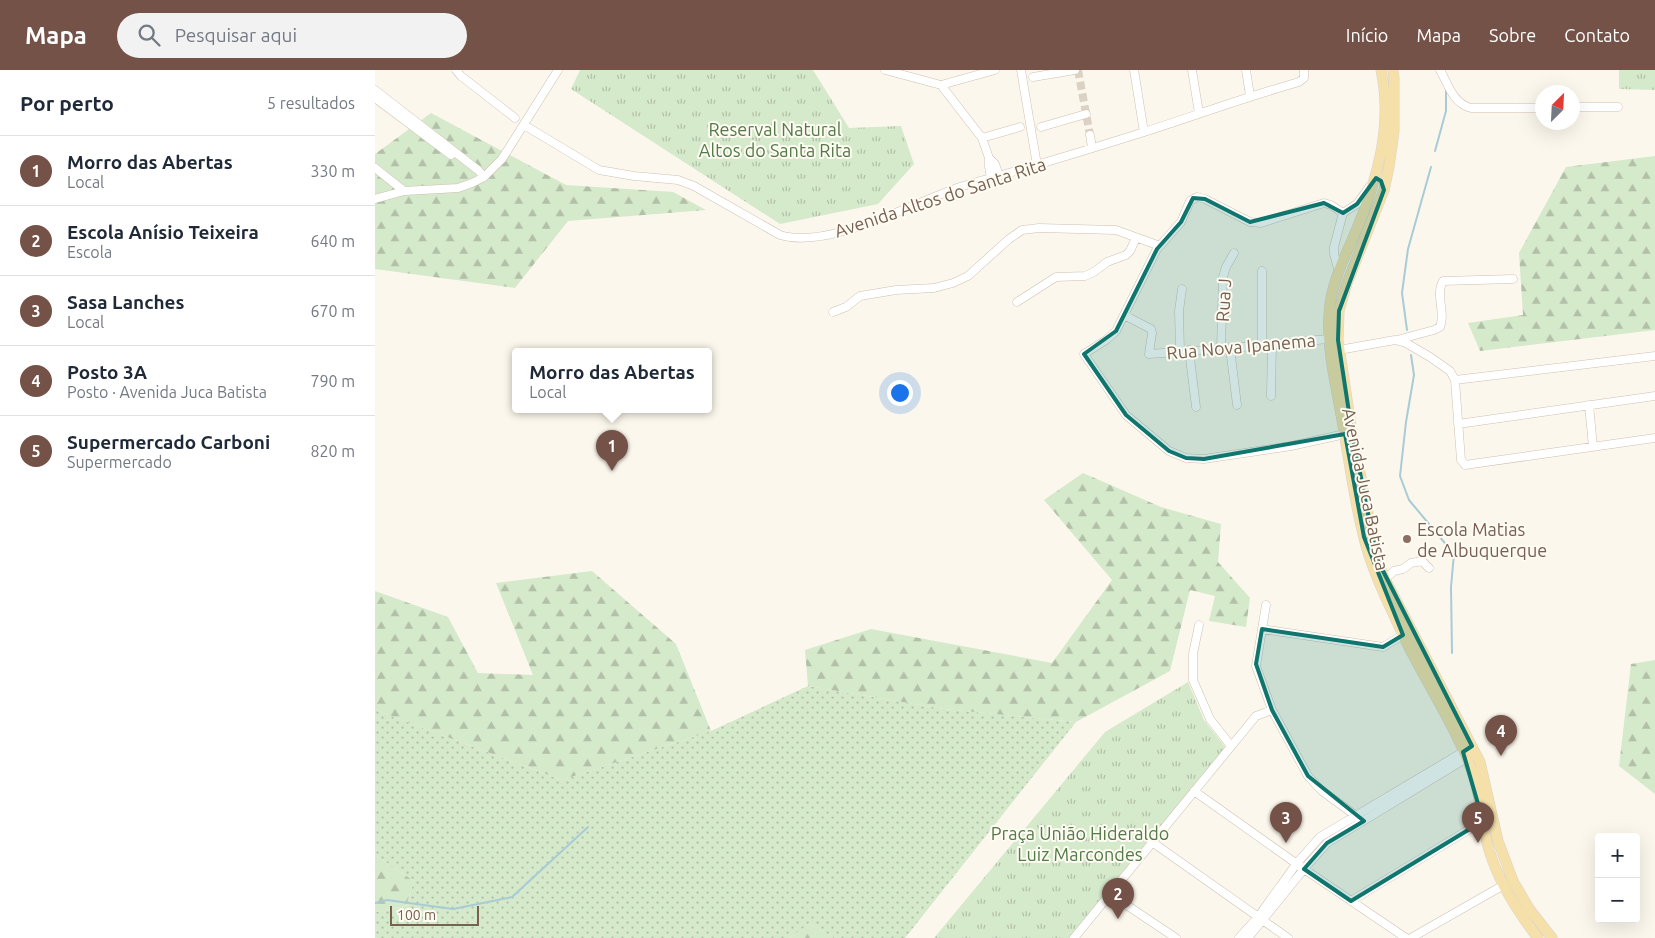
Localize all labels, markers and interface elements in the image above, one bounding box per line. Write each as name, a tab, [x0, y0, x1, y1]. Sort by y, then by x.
search box	[117, 13, 467, 58]
icon: search	[135, 21, 163, 49]
text: Mapa	[25, 22, 87, 49]
text: Pesquisar aqui	[175, 24, 297, 46]
text: Início	[1346, 25, 1388, 45]
text: Mapa	[1416, 25, 1461, 45]
text: Sobre	[1489, 25, 1536, 45]
text: Contato	[1564, 25, 1630, 45]
north arrow	[1535, 85, 1580, 130]
text: Por perto	[20, 91, 114, 115]
text: 5 resultados	[267, 94, 355, 112]
park label: Reserval Natural Altos do Santa Rita	[699, 119, 851, 160]
text: Morro das Abertas	[67, 151, 233, 173]
street label: Avenida Altos do Santa Rita	[832, 153, 1048, 241]
text: 1	[31, 162, 41, 180]
text: 330 m	[310, 162, 355, 180]
text: Local	[67, 173, 104, 191]
text: Escola Anísio Teixeira	[67, 221, 259, 243]
text: 2	[31, 232, 41, 250]
text: 640 m	[310, 232, 355, 250]
text: Escola	[67, 243, 112, 261]
street label: Rua J	[1212, 278, 1234, 322]
text: Sasa Lanches	[67, 291, 185, 313]
text: 3	[31, 302, 41, 320]
text: 670 m	[310, 302, 355, 320]
text: Local	[67, 313, 104, 331]
street label: Rua Nova Ipanema	[1166, 330, 1316, 362]
popup	[512, 348, 712, 413]
text: Posto 3A	[67, 361, 147, 383]
text: Morro das Abertas	[529, 361, 695, 383]
text: 4	[31, 372, 41, 390]
text: 790 m	[310, 372, 355, 390]
your location	[887, 380, 913, 406]
text: Posto · Avenida Juca Batista	[67, 383, 267, 401]
text: Local	[529, 383, 567, 401]
street label: Avenida Juca Batista	[1339, 406, 1393, 572]
pin: 1	[596, 430, 628, 471]
text: Supermercado Carboni	[67, 431, 270, 453]
text: 5	[31, 442, 41, 460]
text: 820 m	[310, 442, 355, 460]
text: Supermercado	[67, 453, 172, 471]
place label: Escola Matias de Albuquerque	[1417, 519, 1547, 560]
marker: Escola Matias de Albuquerque	[1401, 533, 1413, 545]
pin: 4	[1485, 715, 1517, 756]
pin: 3	[1270, 802, 1302, 843]
pin: 5	[1462, 802, 1494, 843]
park label: Praça União Hideraldo Luiz Marcondes	[991, 823, 1169, 864]
map controls	[1595, 833, 1640, 923]
button: +	[1595, 833, 1640, 878]
pin: 2	[1102, 878, 1134, 919]
button: −	[1595, 878, 1640, 923]
scale bar	[390, 903, 479, 926]
text: 100 m	[397, 907, 436, 923]

